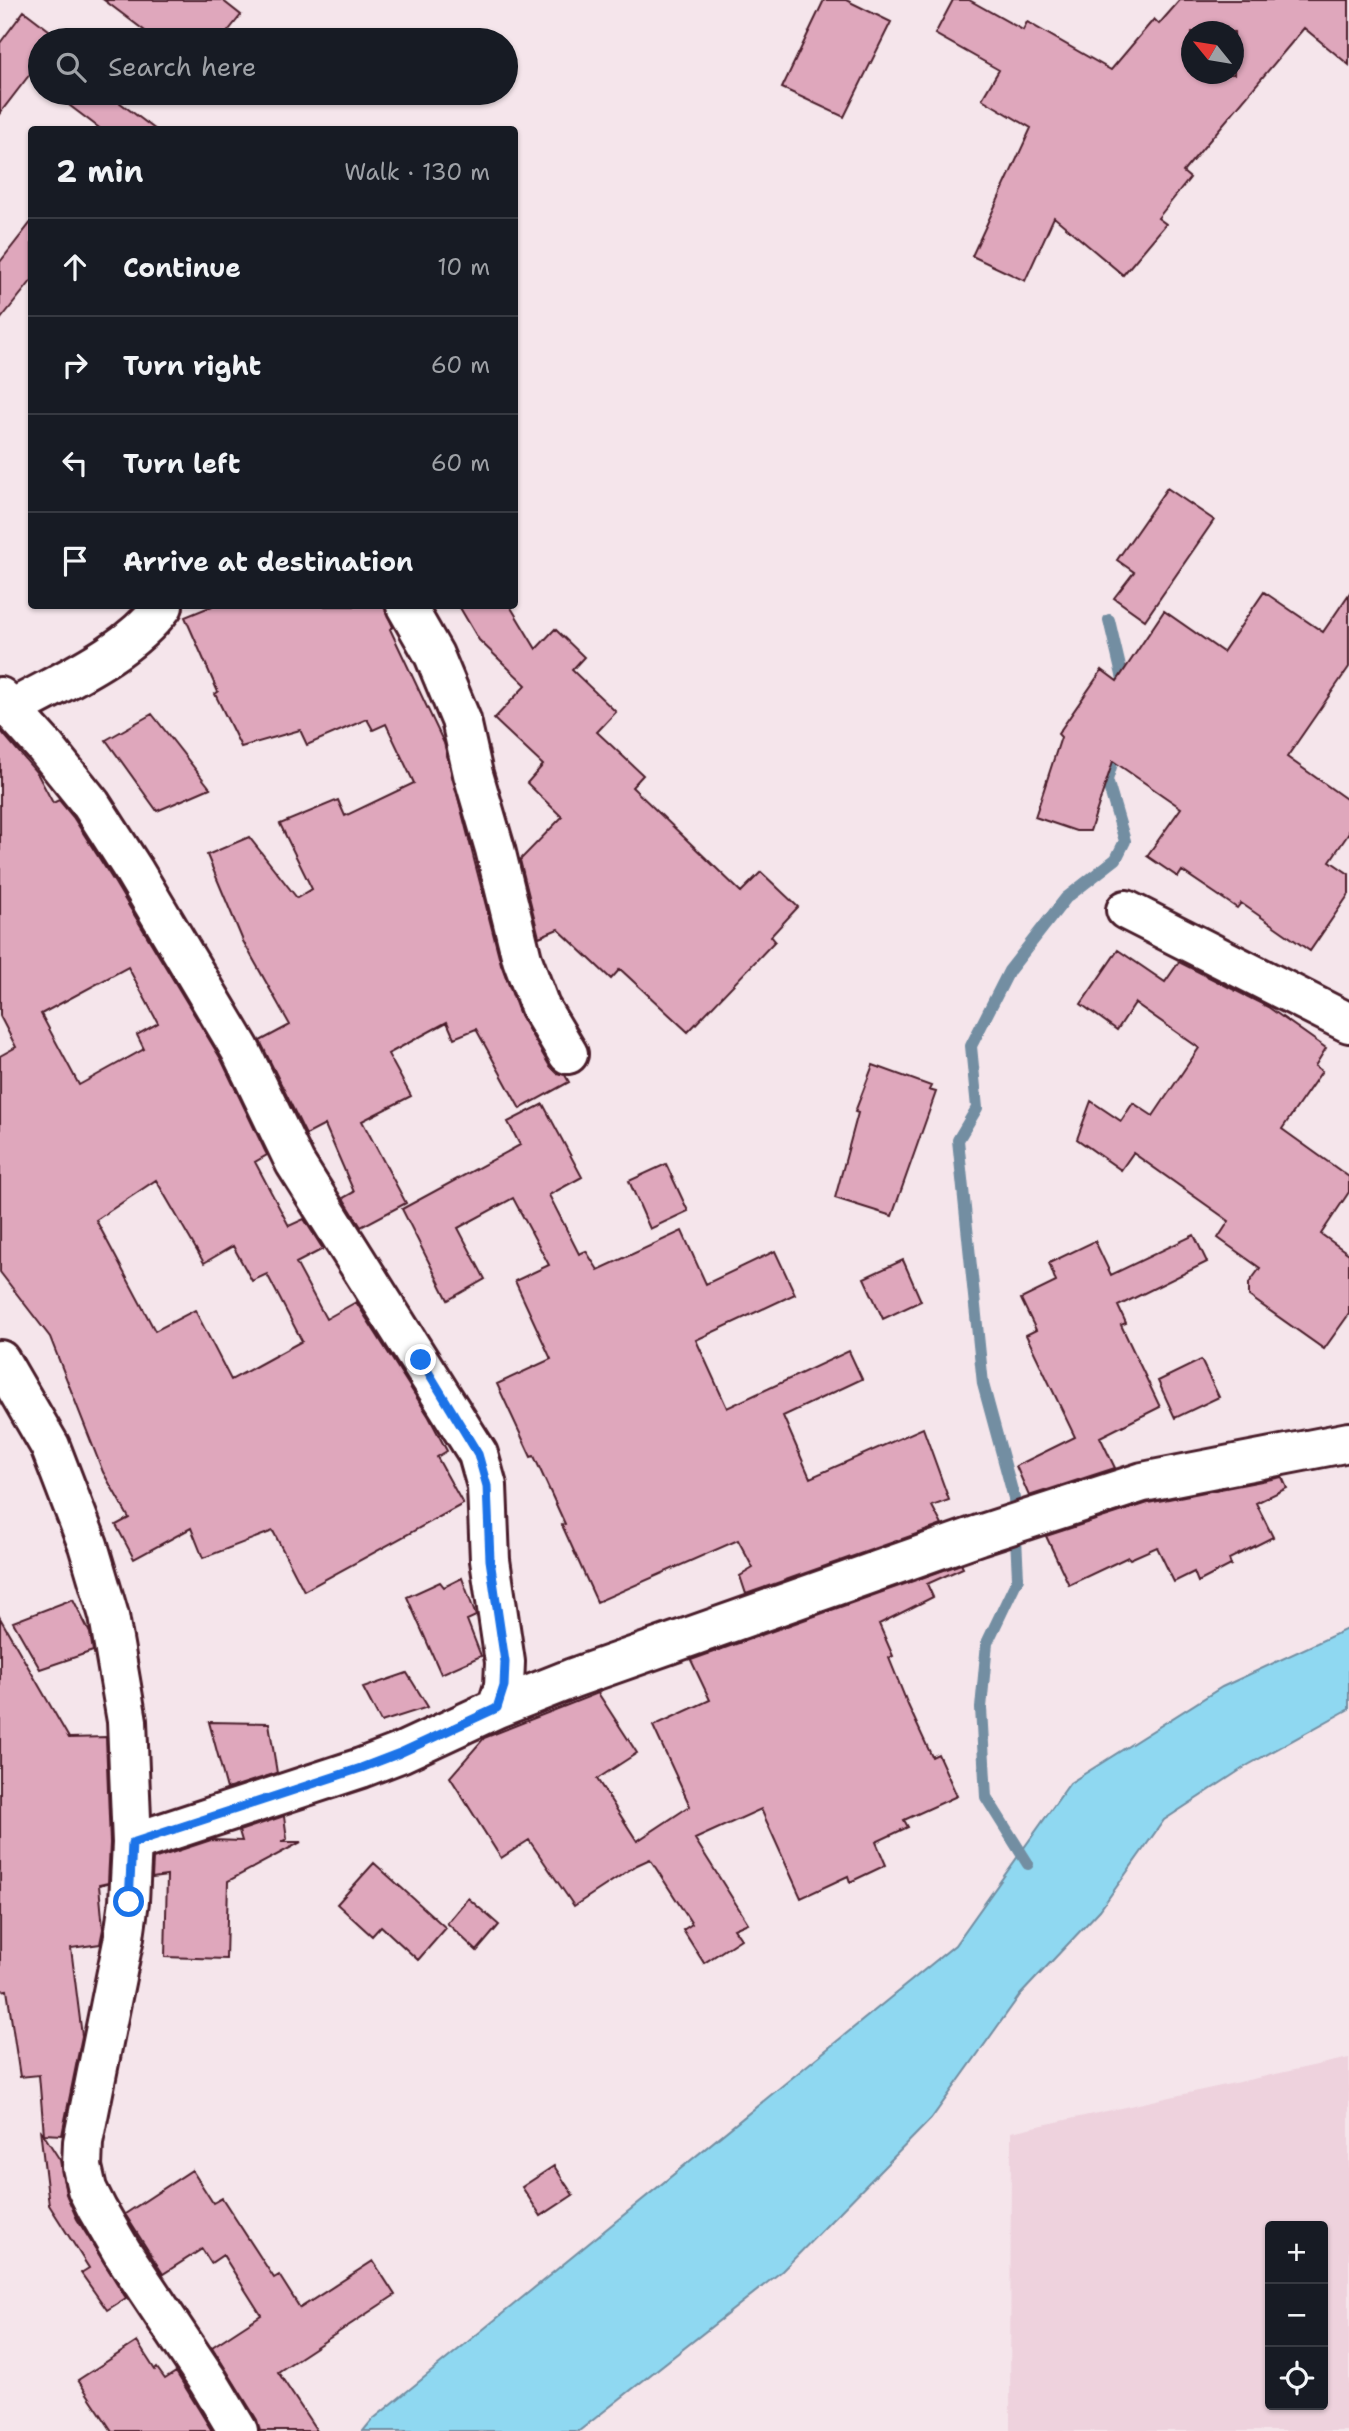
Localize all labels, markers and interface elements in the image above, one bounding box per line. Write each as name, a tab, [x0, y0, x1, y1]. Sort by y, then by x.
north arrow	[1181, 21, 1244, 84]
search box	[28, 28, 518, 105]
icon: search	[52, 48, 90, 86]
text: Search here	[108, 49, 257, 84]
text: 2 min	[56, 151, 143, 192]
text: Walk · 130 m	[344, 157, 490, 187]
icon: ahead	[56, 248, 94, 286]
text: Continue	[123, 250, 241, 285]
text: 10 m	[437, 252, 490, 282]
icon: right	[56, 346, 94, 384]
text: Turn right	[123, 348, 261, 383]
text: 60 m	[431, 350, 490, 380]
icon: left	[56, 444, 94, 482]
text: Turn left	[123, 446, 240, 481]
text: 60 m	[431, 448, 490, 478]
icon: arrive	[56, 542, 94, 580]
text: Arrive at destination	[123, 544, 413, 579]
route end	[405, 1344, 436, 1375]
route start	[113, 1886, 144, 1917]
map controls	[1265, 2221, 1328, 2410]
button: +	[1265, 2221, 1328, 2284]
button: −	[1265, 2284, 1328, 2347]
button: locate	[1265, 2347, 1328, 2410]

